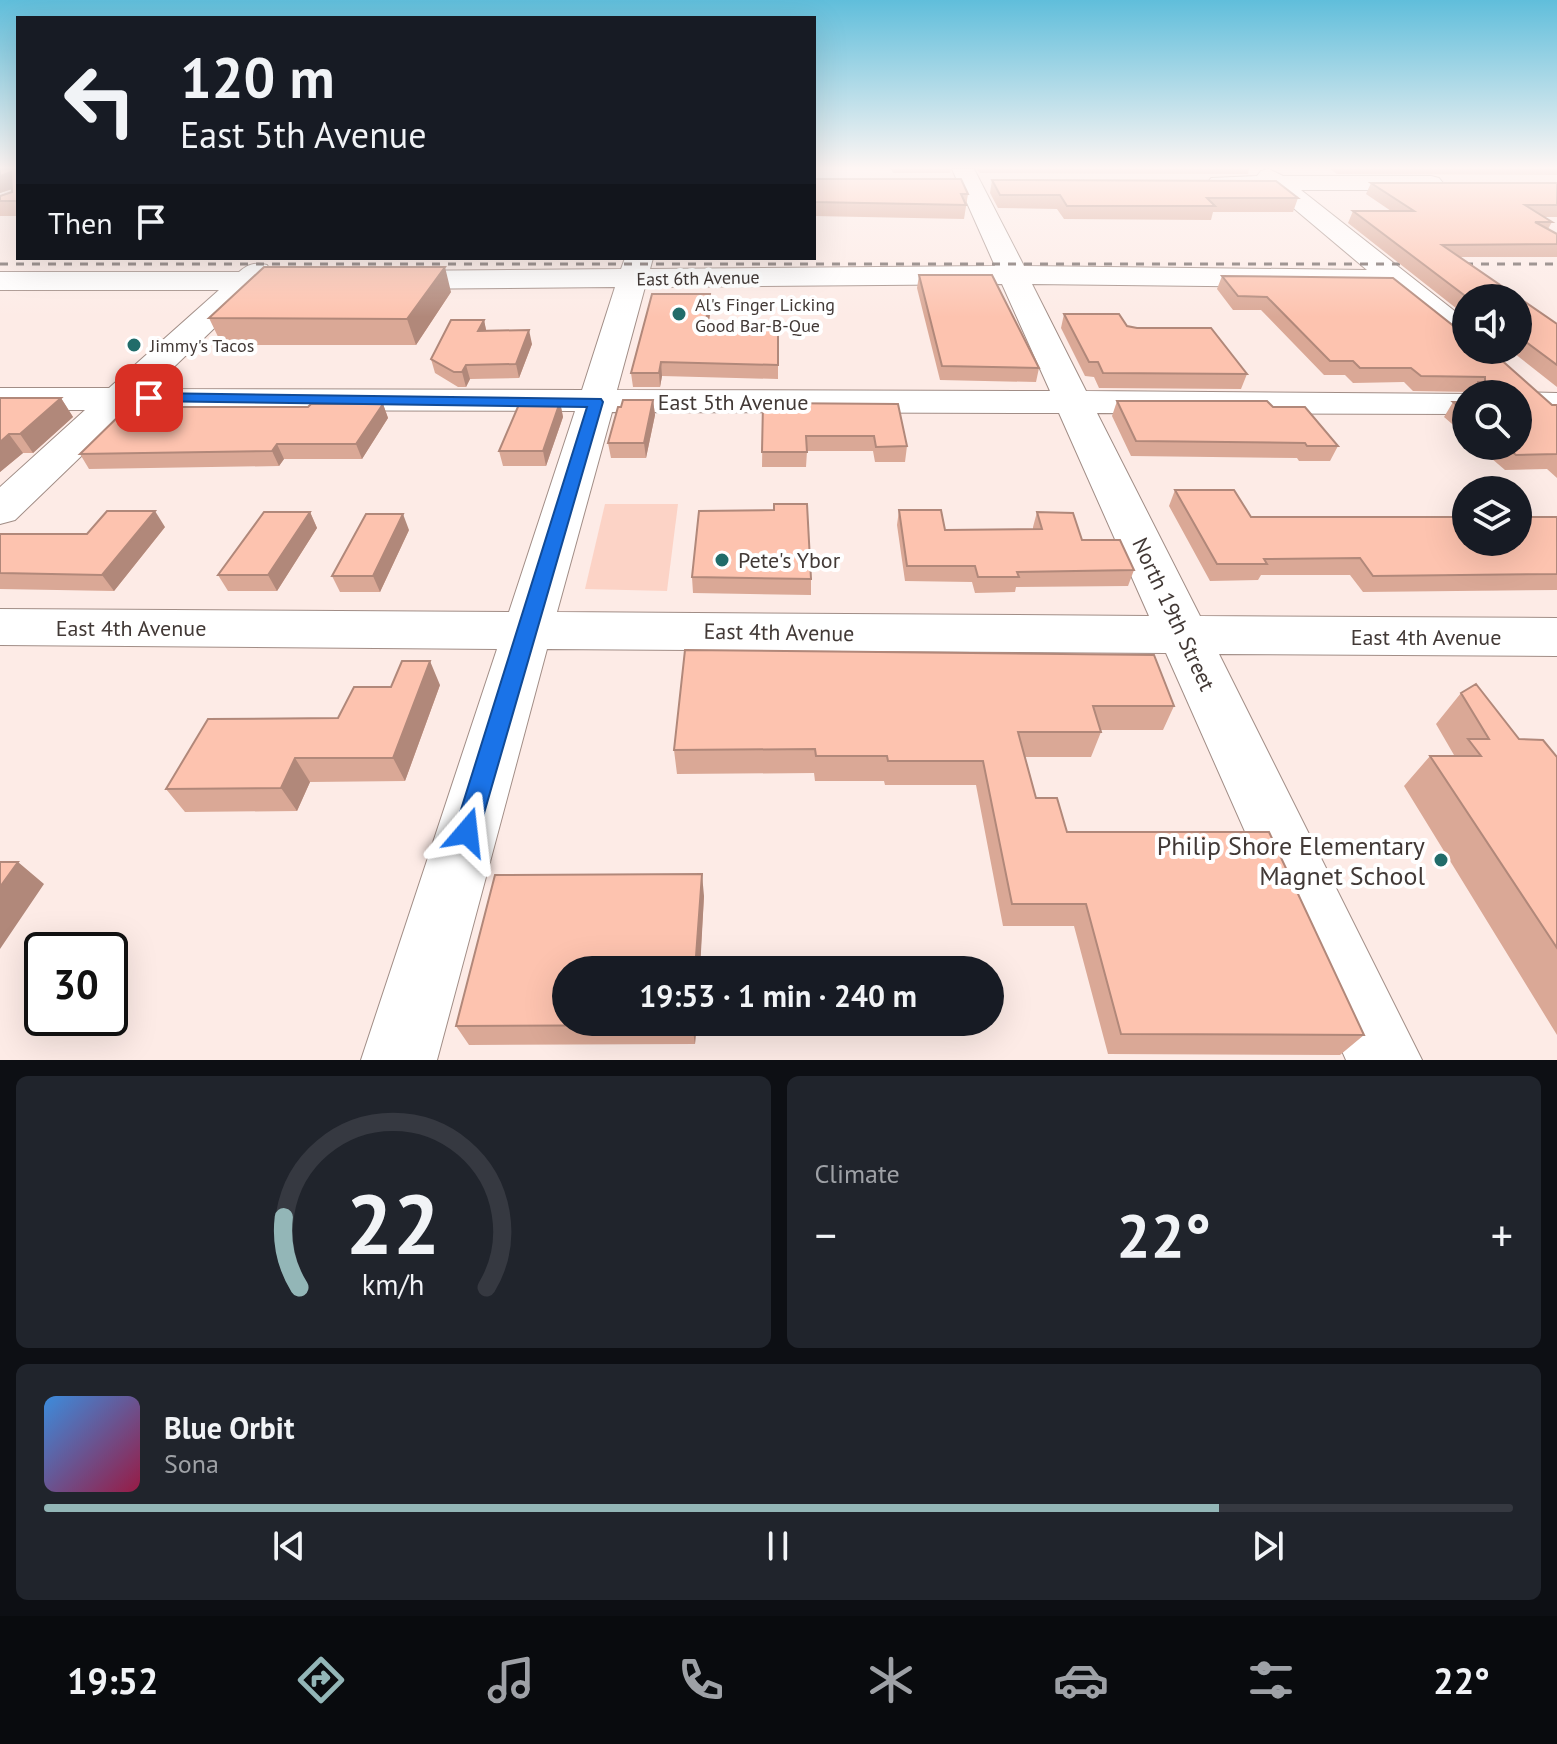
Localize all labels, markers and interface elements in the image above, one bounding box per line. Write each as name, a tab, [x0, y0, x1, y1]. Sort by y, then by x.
text: 120 m	[180, 41, 335, 113]
icon: left	[48, 48, 152, 152]
text: East 5th Avenue	[180, 111, 427, 158]
icon: arrive	[129, 200, 173, 244]
text: Then	[48, 203, 113, 242]
street label: East 6th Avenue	[636, 265, 760, 291]
map controls	[1452, 284, 1532, 556]
button: sound	[1452, 284, 1532, 364]
place label: Al's Finger Licking Good Bar-B-Que	[695, 293, 835, 337]
marker: Al's Finger Licking Good Bar-B-Que	[670, 305, 688, 323]
place label: Jimmy's Tacos	[149, 334, 254, 357]
marker: Jimmy's Tacos	[125, 336, 143, 354]
pin	[115, 364, 183, 432]
icon: arrive	[127, 376, 171, 420]
button: search	[1452, 380, 1532, 460]
street label: East 5th Avenue	[658, 388, 808, 416]
button: layers	[1452, 476, 1532, 556]
street label: North 19th Street	[1126, 533, 1222, 695]
place label: Pete's Ybor	[738, 546, 841, 574]
marker: Pete's Ybor	[713, 551, 731, 569]
street label: East 4th Avenue	[56, 614, 206, 642]
street label: East 4th Avenue	[703, 617, 855, 647]
street label: East 4th Avenue	[1351, 623, 1501, 651]
position arrow	[425, 790, 509, 874]
place label: Philip Shore Elementary Magnet School	[1157, 829, 1425, 892]
marker: Philip Shore Elementary Magnet School	[1432, 851, 1450, 869]
speed limit sign: 30	[24, 932, 128, 1036]
text: 19:53 · 1 min · 240 m	[639, 976, 917, 1015]
text: Climate	[815, 1157, 900, 1190]
text: 22	[346, 1169, 440, 1277]
text: 22°	[1117, 1196, 1211, 1274]
text: −	[815, 1206, 837, 1263]
text: +	[1491, 1206, 1513, 1263]
text: km/h	[362, 1266, 425, 1303]
text: Blue Orbit	[164, 1408, 294, 1447]
text: Sona	[164, 1447, 219, 1480]
icon: previous	[267, 1524, 311, 1568]
icon: pause	[756, 1524, 800, 1568]
icon: next	[1246, 1524, 1290, 1568]
icon: directions	[293, 1652, 349, 1708]
icon: music	[483, 1652, 539, 1708]
icon: phone	[673, 1652, 729, 1708]
icon: climate	[863, 1652, 919, 1708]
icon: car	[1053, 1652, 1109, 1708]
icon: filters	[1243, 1652, 1299, 1708]
text: 19:52	[67, 1657, 158, 1704]
text: 22°	[1433, 1657, 1490, 1704]

